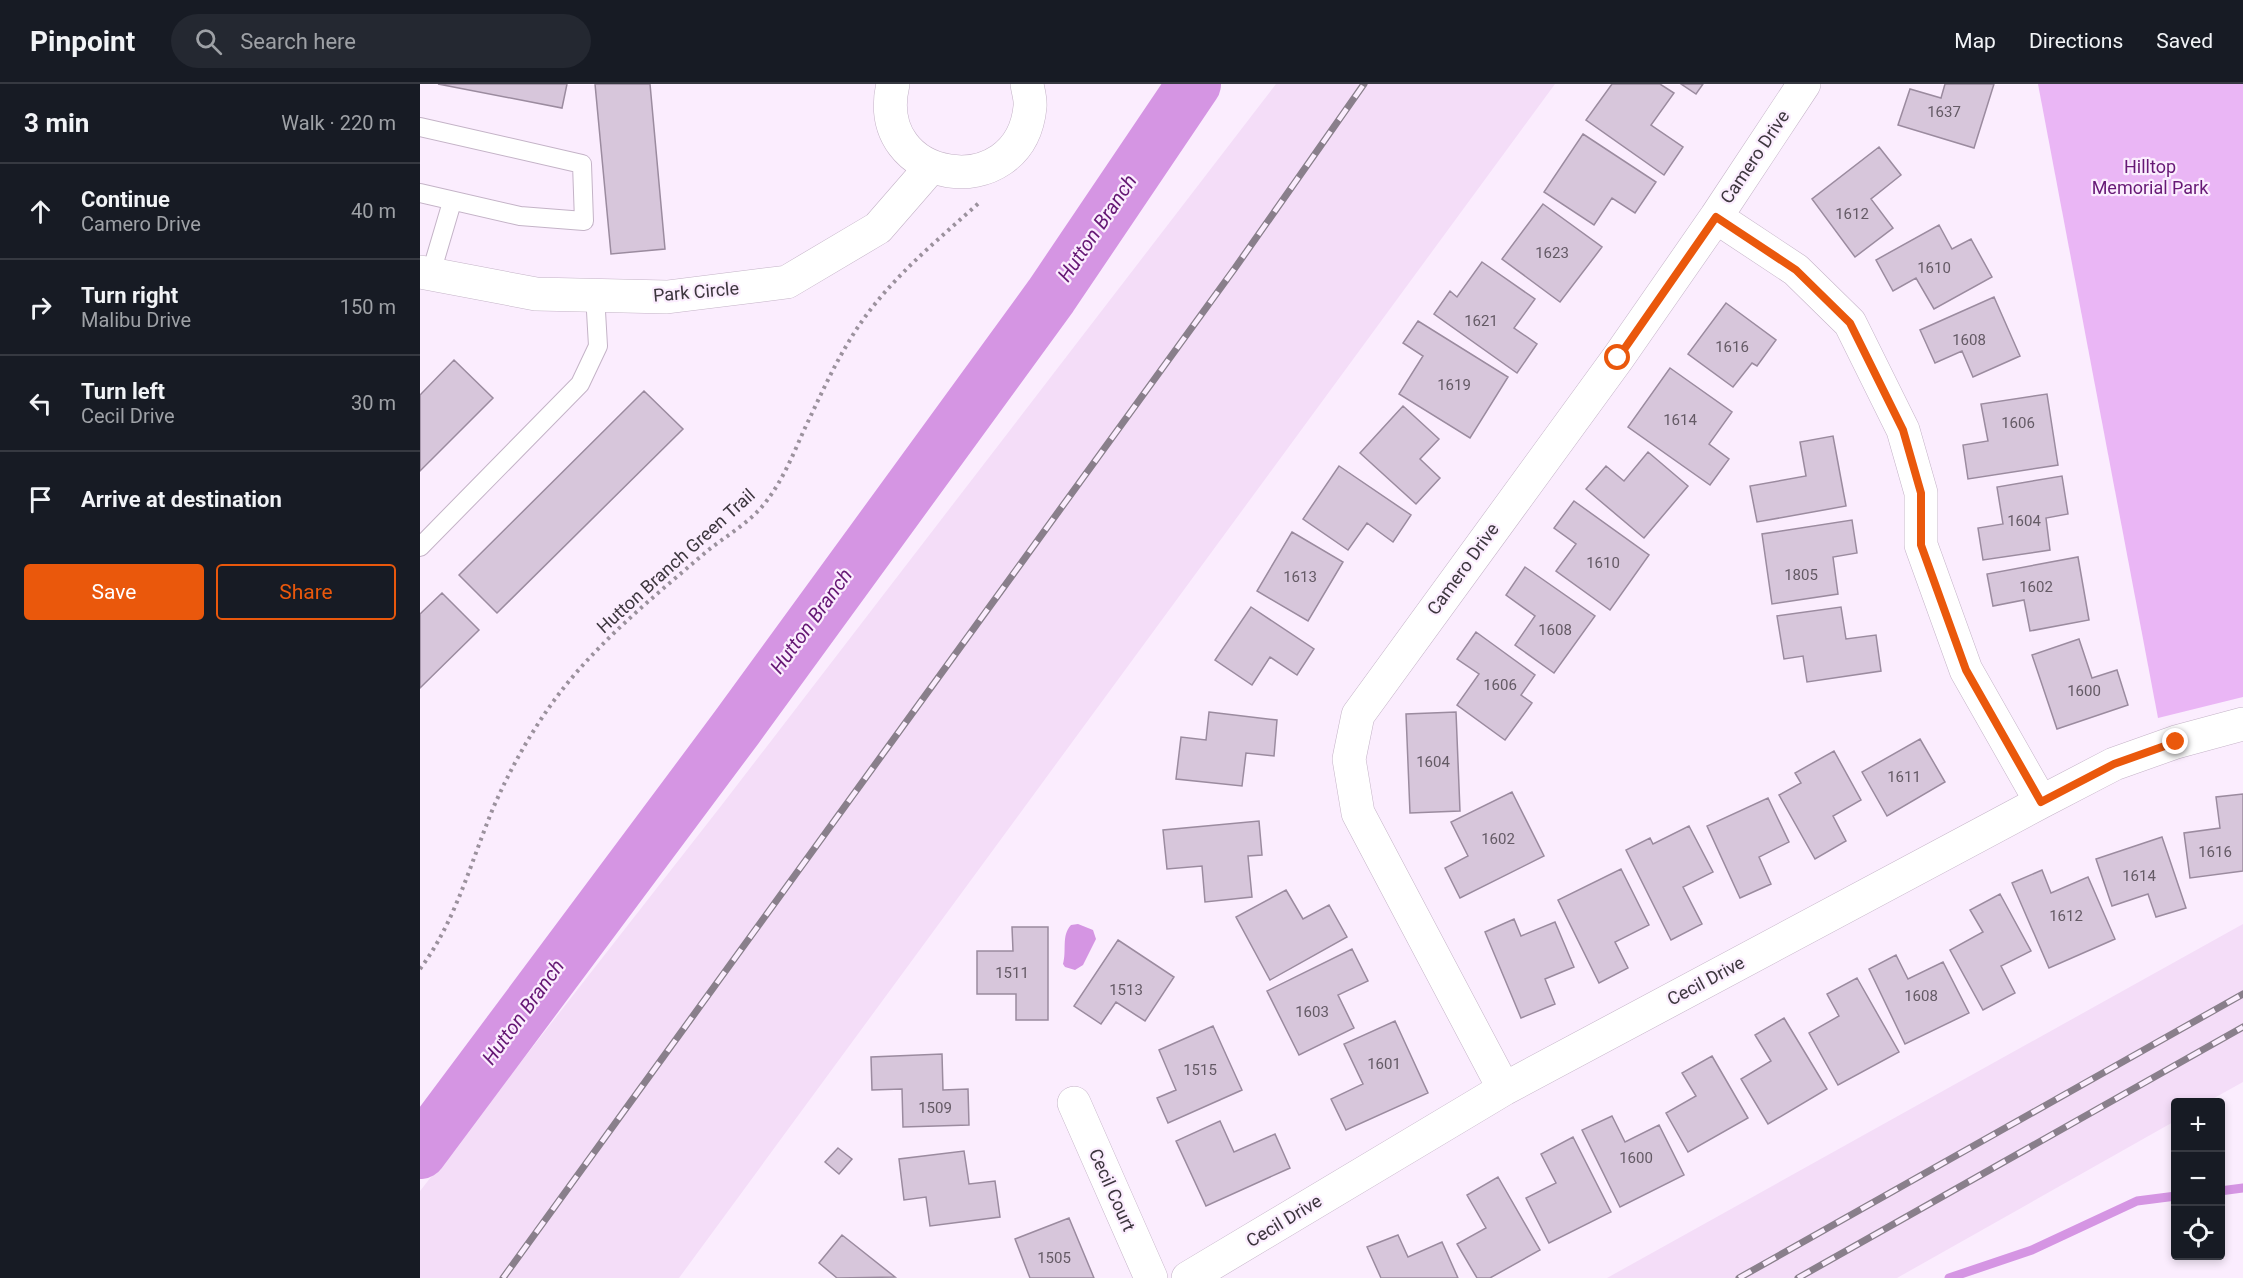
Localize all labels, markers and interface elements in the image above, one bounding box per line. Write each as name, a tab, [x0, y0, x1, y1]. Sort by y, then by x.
search box	[171, 14, 591, 68]
text: Pinpoint	[30, 25, 135, 58]
icon: search	[192, 25, 225, 58]
text: Search here	[240, 29, 356, 54]
text: Map	[1954, 29, 1996, 53]
text: Directions	[2029, 29, 2123, 53]
text: Saved	[2156, 29, 2213, 53]
house number: 1637	[1927, 103, 1961, 121]
street label: Camero Drive	[1716, 106, 1793, 207]
text: 3 min	[24, 108, 89, 138]
text: Walk · 220 m	[281, 111, 396, 135]
park label: Hilltop Memorial Park	[2092, 156, 2209, 198]
water label: Hutton Branch	[1052, 170, 1142, 286]
text: Continue	[81, 187, 170, 212]
icon: ahead	[24, 195, 57, 228]
text: 40 m	[351, 199, 396, 223]
house number: 1612	[1835, 205, 1869, 223]
text: Camero Drive	[81, 212, 201, 236]
house number: 1623	[1535, 244, 1569, 262]
house number: 1610	[1917, 259, 1951, 277]
street label: Park Circle	[652, 277, 740, 306]
text: Turn right	[81, 283, 178, 308]
icon: right	[24, 291, 57, 324]
text: 150 m	[340, 295, 396, 319]
text: Malibu Drive	[81, 308, 191, 332]
house number: 1621	[1464, 312, 1498, 330]
house number: 1608	[1952, 331, 1986, 349]
house number: 1616	[1715, 338, 1749, 356]
route start	[1604, 344, 1630, 370]
house number: 1619	[1437, 376, 1471, 394]
text: Turn left	[81, 379, 165, 404]
icon: left	[24, 387, 57, 420]
text: 30 m	[351, 391, 396, 415]
text: Cecil Drive	[81, 404, 175, 428]
house number: 1614	[1663, 411, 1697, 429]
house number: 1606	[2001, 414, 2035, 432]
icon: arrive	[24, 483, 57, 516]
street label: Hutton Branch Green Trail	[592, 484, 759, 637]
text: Arrive at destination	[81, 487, 282, 512]
house number: 1604	[2007, 512, 2041, 530]
street label: Camero Drive	[1422, 519, 1503, 619]
house number: 1610	[1586, 554, 1620, 572]
button: Save	[24, 564, 204, 620]
button: Share	[216, 564, 396, 620]
water label: Hutton Branch	[765, 564, 857, 678]
house number: 1805	[1784, 566, 1818, 584]
house number: 1613	[1283, 568, 1317, 586]
house number: 1602	[2019, 578, 2053, 596]
house number: 1608	[1538, 621, 1572, 639]
house number: 1606	[1483, 676, 1517, 694]
house number: 1600	[2067, 682, 2101, 700]
route end	[2162, 728, 2188, 754]
house number: 1604	[1416, 753, 1450, 771]
house number: 1611	[1887, 768, 1921, 786]
house number: 1602	[1481, 830, 1515, 848]
house number: 1616	[2198, 843, 2232, 861]
house number: 1614	[2122, 867, 2156, 885]
house number: 1612	[2049, 907, 2083, 925]
street label: Cecil Drive	[1664, 951, 1748, 1010]
water label: Hutton Branch	[477, 955, 569, 1069]
house number: 1511	[995, 964, 1029, 982]
house number: 1513	[1109, 981, 1143, 999]
house number: 1608	[1904, 987, 1938, 1005]
house number: 1603	[1295, 1003, 1329, 1021]
house number: 1601	[1367, 1055, 1401, 1073]
house number: 1515	[1183, 1061, 1217, 1079]
map controls	[2171, 1098, 2225, 1260]
button: +	[2171, 1098, 2225, 1152]
house number: 1509	[918, 1099, 952, 1117]
street label: Cecil Court	[1085, 1145, 1140, 1234]
house number: 1600	[1619, 1149, 1653, 1167]
button: −	[2171, 1152, 2225, 1206]
street label: Cecil Drive	[1242, 1190, 1325, 1251]
button: locate	[2171, 1206, 2225, 1260]
house number: 1505	[1037, 1249, 1071, 1267]

